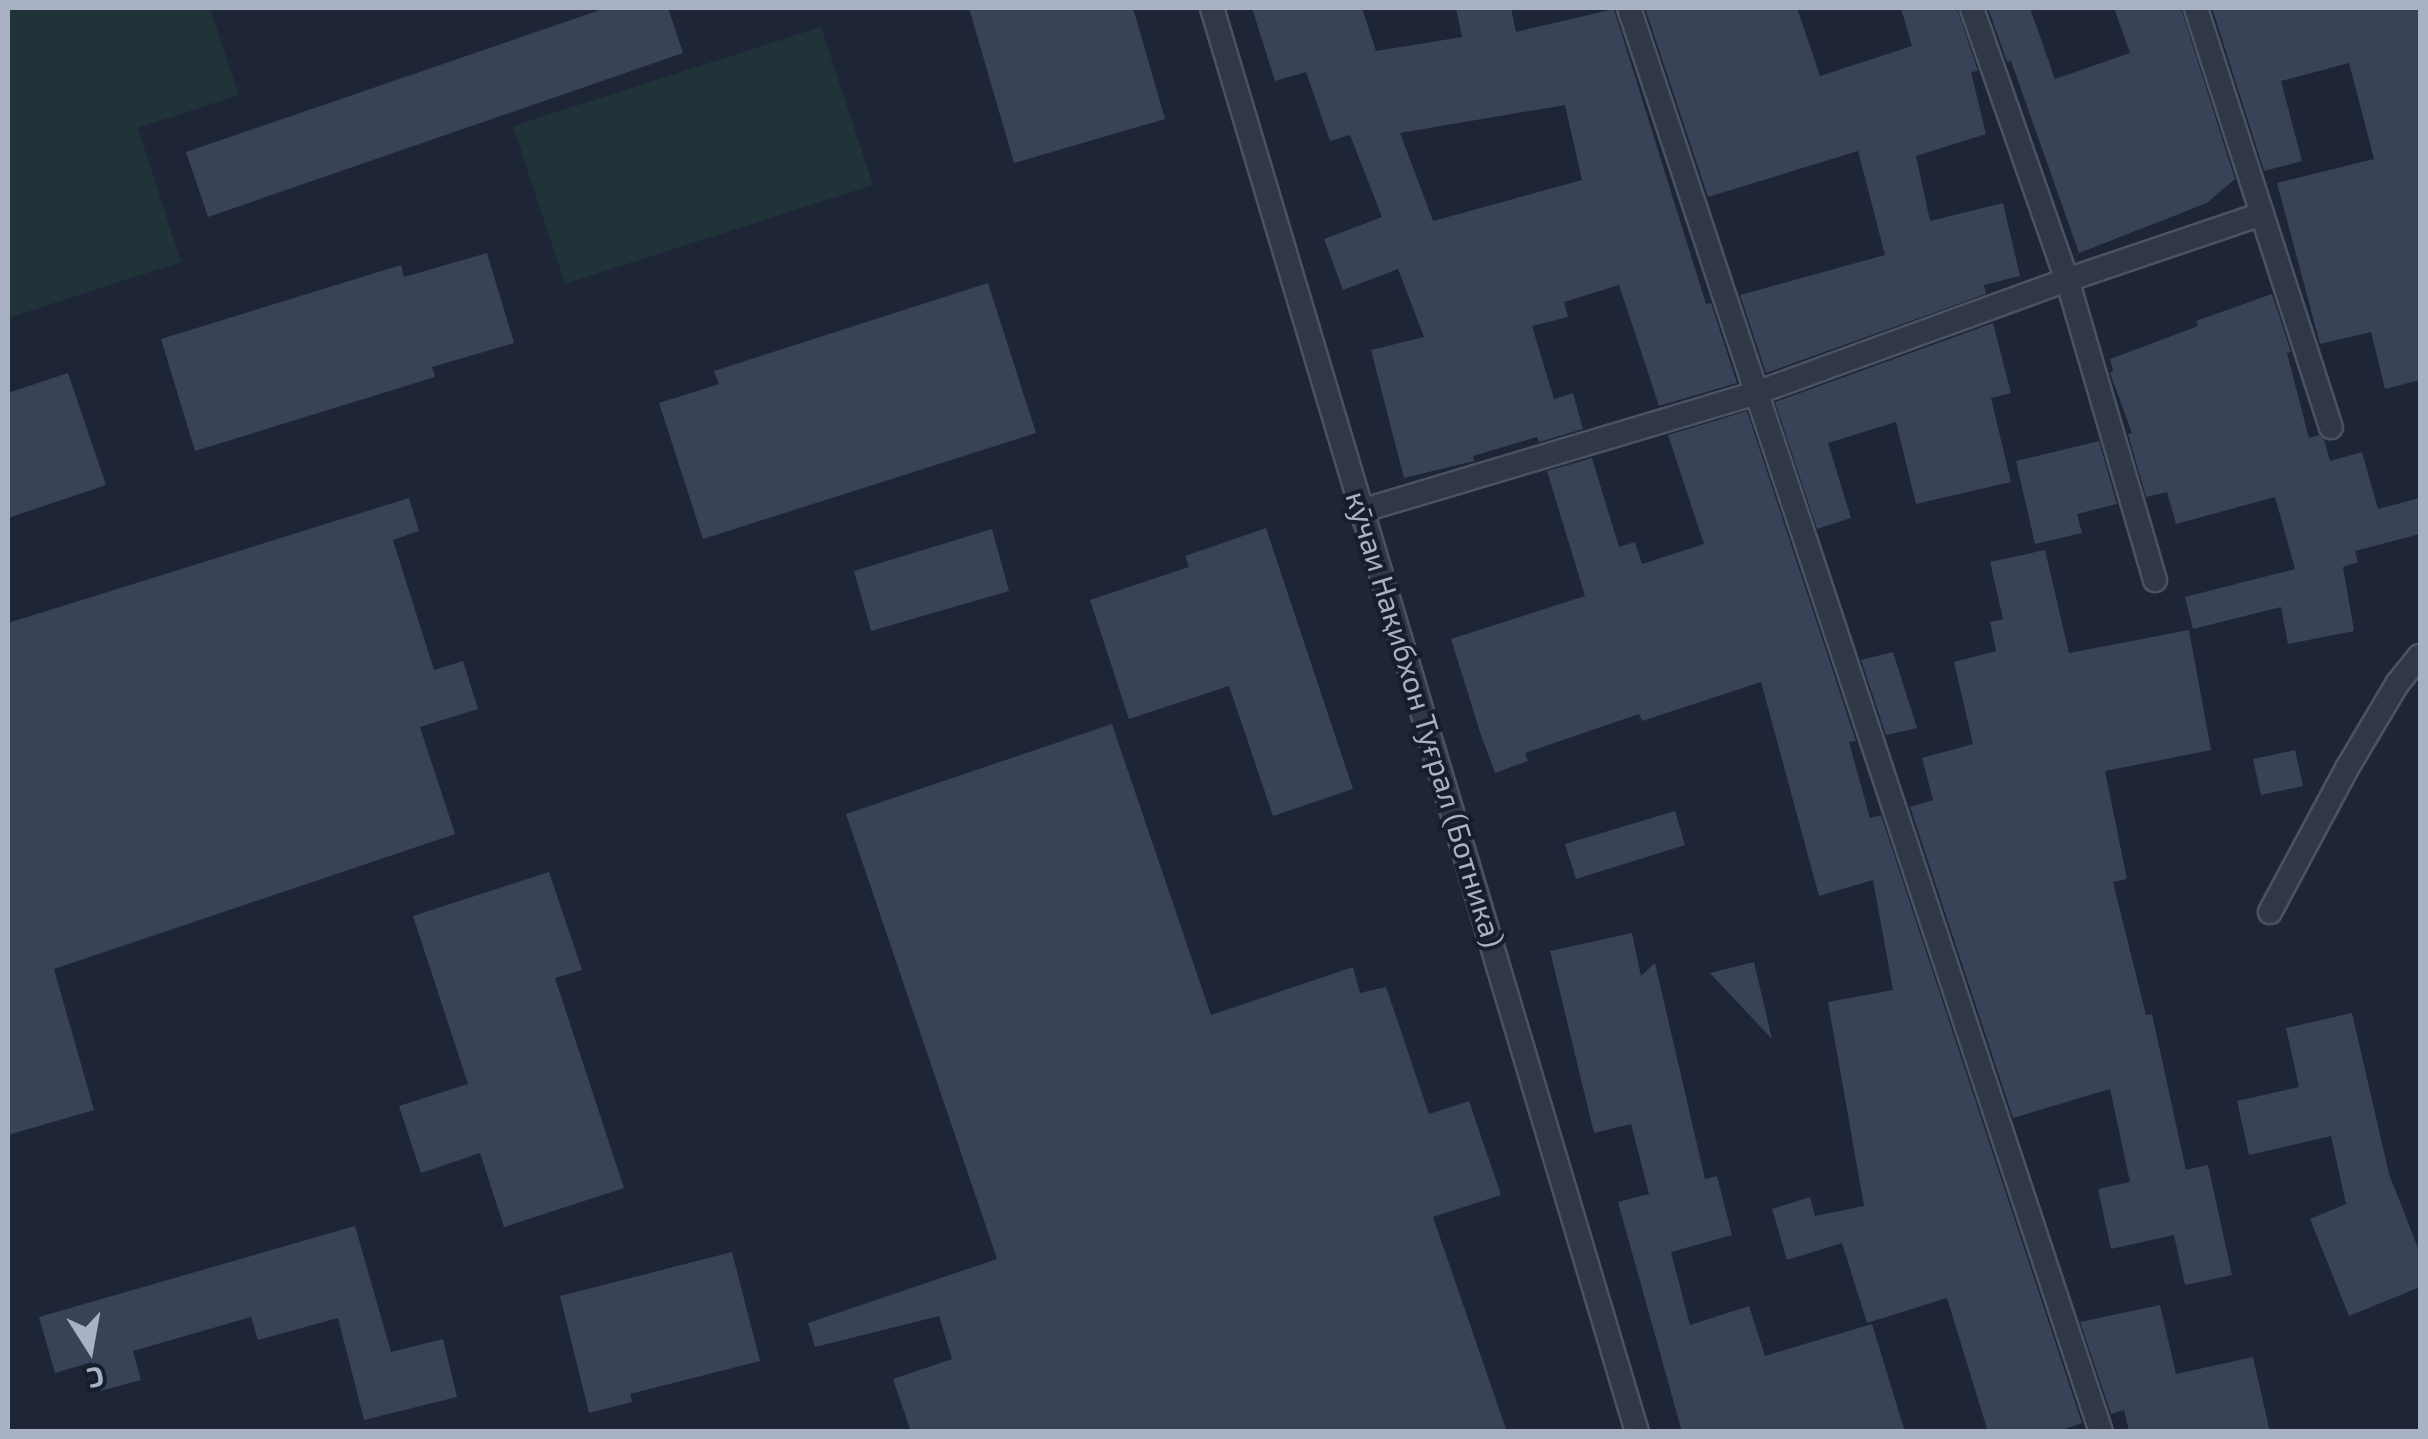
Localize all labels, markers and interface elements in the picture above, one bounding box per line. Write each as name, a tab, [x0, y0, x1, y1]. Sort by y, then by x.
street label: кӯчаи Нақибхон Туғрал (Ботника)	[1339, 486, 1513, 952]
north arrow	[40, 1299, 140, 1399]
text: С	[84, 1360, 107, 1397]

